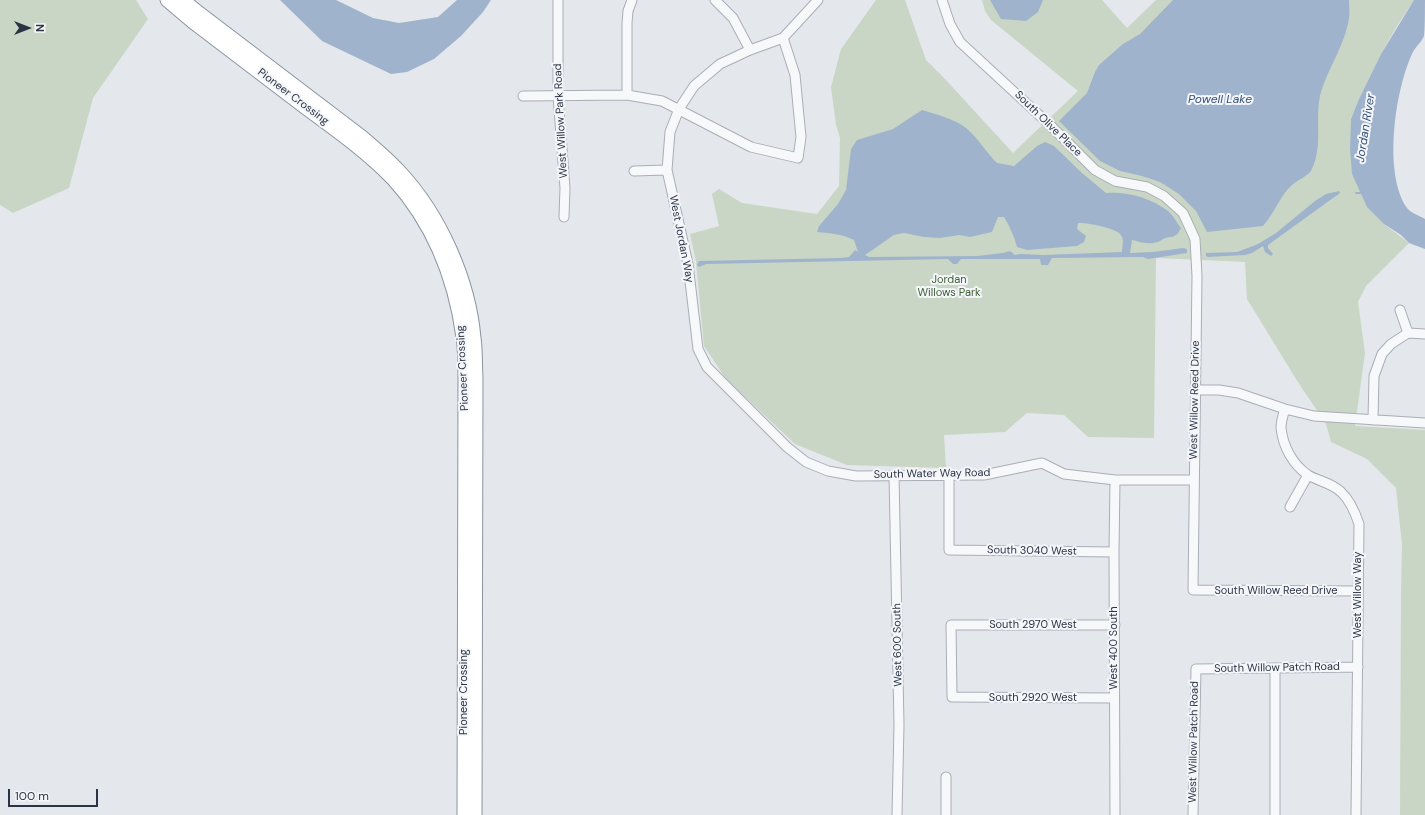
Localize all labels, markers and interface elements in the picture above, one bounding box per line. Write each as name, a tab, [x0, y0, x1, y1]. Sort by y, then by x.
north arrow	[8, 8, 48, 48]
text: N	[33, 24, 47, 32]
street label: West Willow Park Road	[551, 63, 571, 179]
street label: Pioneer Crossing	[255, 66, 331, 128]
street label: South Olive Place	[1012, 89, 1084, 159]
water label: Powell Lake	[1188, 93, 1252, 107]
water label: Jordan River	[1353, 93, 1379, 163]
street label: West Jordan Way	[666, 194, 696, 284]
park label: Jordan Willows Park	[917, 273, 981, 299]
street label: Pioneer Crossing	[454, 325, 472, 411]
street label: West Willow Reed Drive	[1187, 340, 1203, 460]
street label: South Water Way Road	[874, 466, 990, 482]
street label: South 3040 West	[987, 544, 1077, 558]
street label: West Willow Way	[1351, 552, 1365, 638]
street label: South Willow Reed Drive	[1214, 584, 1338, 598]
street label: West 600 South	[891, 603, 905, 687]
street label: West 400 South	[1107, 606, 1121, 690]
street label: South 2970 West	[989, 618, 1077, 632]
street label: Pioneer Crossing	[457, 649, 471, 735]
street label: South Willow Patch Road	[1214, 660, 1340, 676]
street label: West Willow Patch Road	[1186, 681, 1202, 803]
street label: South 2920 West	[989, 691, 1077, 705]
scale bar	[10, 781, 100, 807]
text: 100 m	[15, 788, 49, 804]

